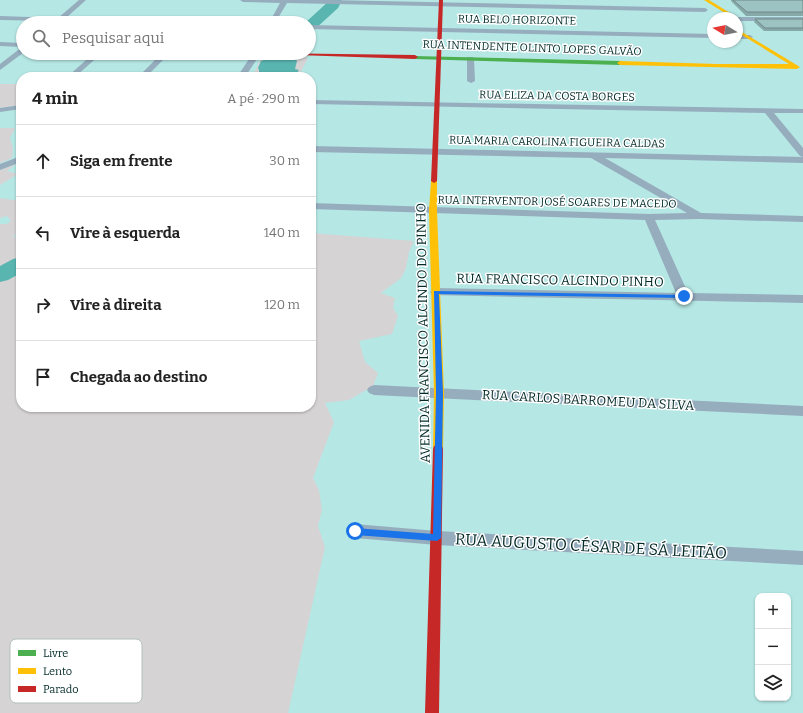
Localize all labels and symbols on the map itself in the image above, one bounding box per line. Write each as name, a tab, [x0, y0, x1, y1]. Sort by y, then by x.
street label: RUA BELO HORIZONTE	[458, 12, 576, 28]
north arrow	[707, 12, 743, 48]
street label: RUA INTENDENTE OLINTO LOPES GALVÃO	[422, 38, 642, 58]
street label: RUA ELIZA DA COSTA BORGES	[479, 88, 635, 104]
street label: RUA MARIA CAROLINA FIGUEIRA CALDAS	[449, 134, 665, 150]
street label: RUA INTERVENTOR JOSÉ SOARES DE MACEDO	[437, 192, 677, 211]
street label: AVENIDA FRANCISCO ALCINDO DO PINHO	[413, 203, 433, 463]
street label: RUA FRANCISCO ALCINDO PINHO	[456, 271, 664, 289]
route end	[675, 287, 693, 305]
street label: RUA CARLOS BARROMEU DA SILVA	[481, 387, 695, 413]
route start	[346, 522, 364, 540]
street label: RUA AUGUSTO CÉSAR DE SÁ LEITÃO	[455, 528, 727, 563]
legend	[10, 639, 142, 703]
text: Livre	[43, 647, 68, 660]
text: Lento	[43, 665, 72, 678]
text: Parado	[43, 683, 79, 696]

